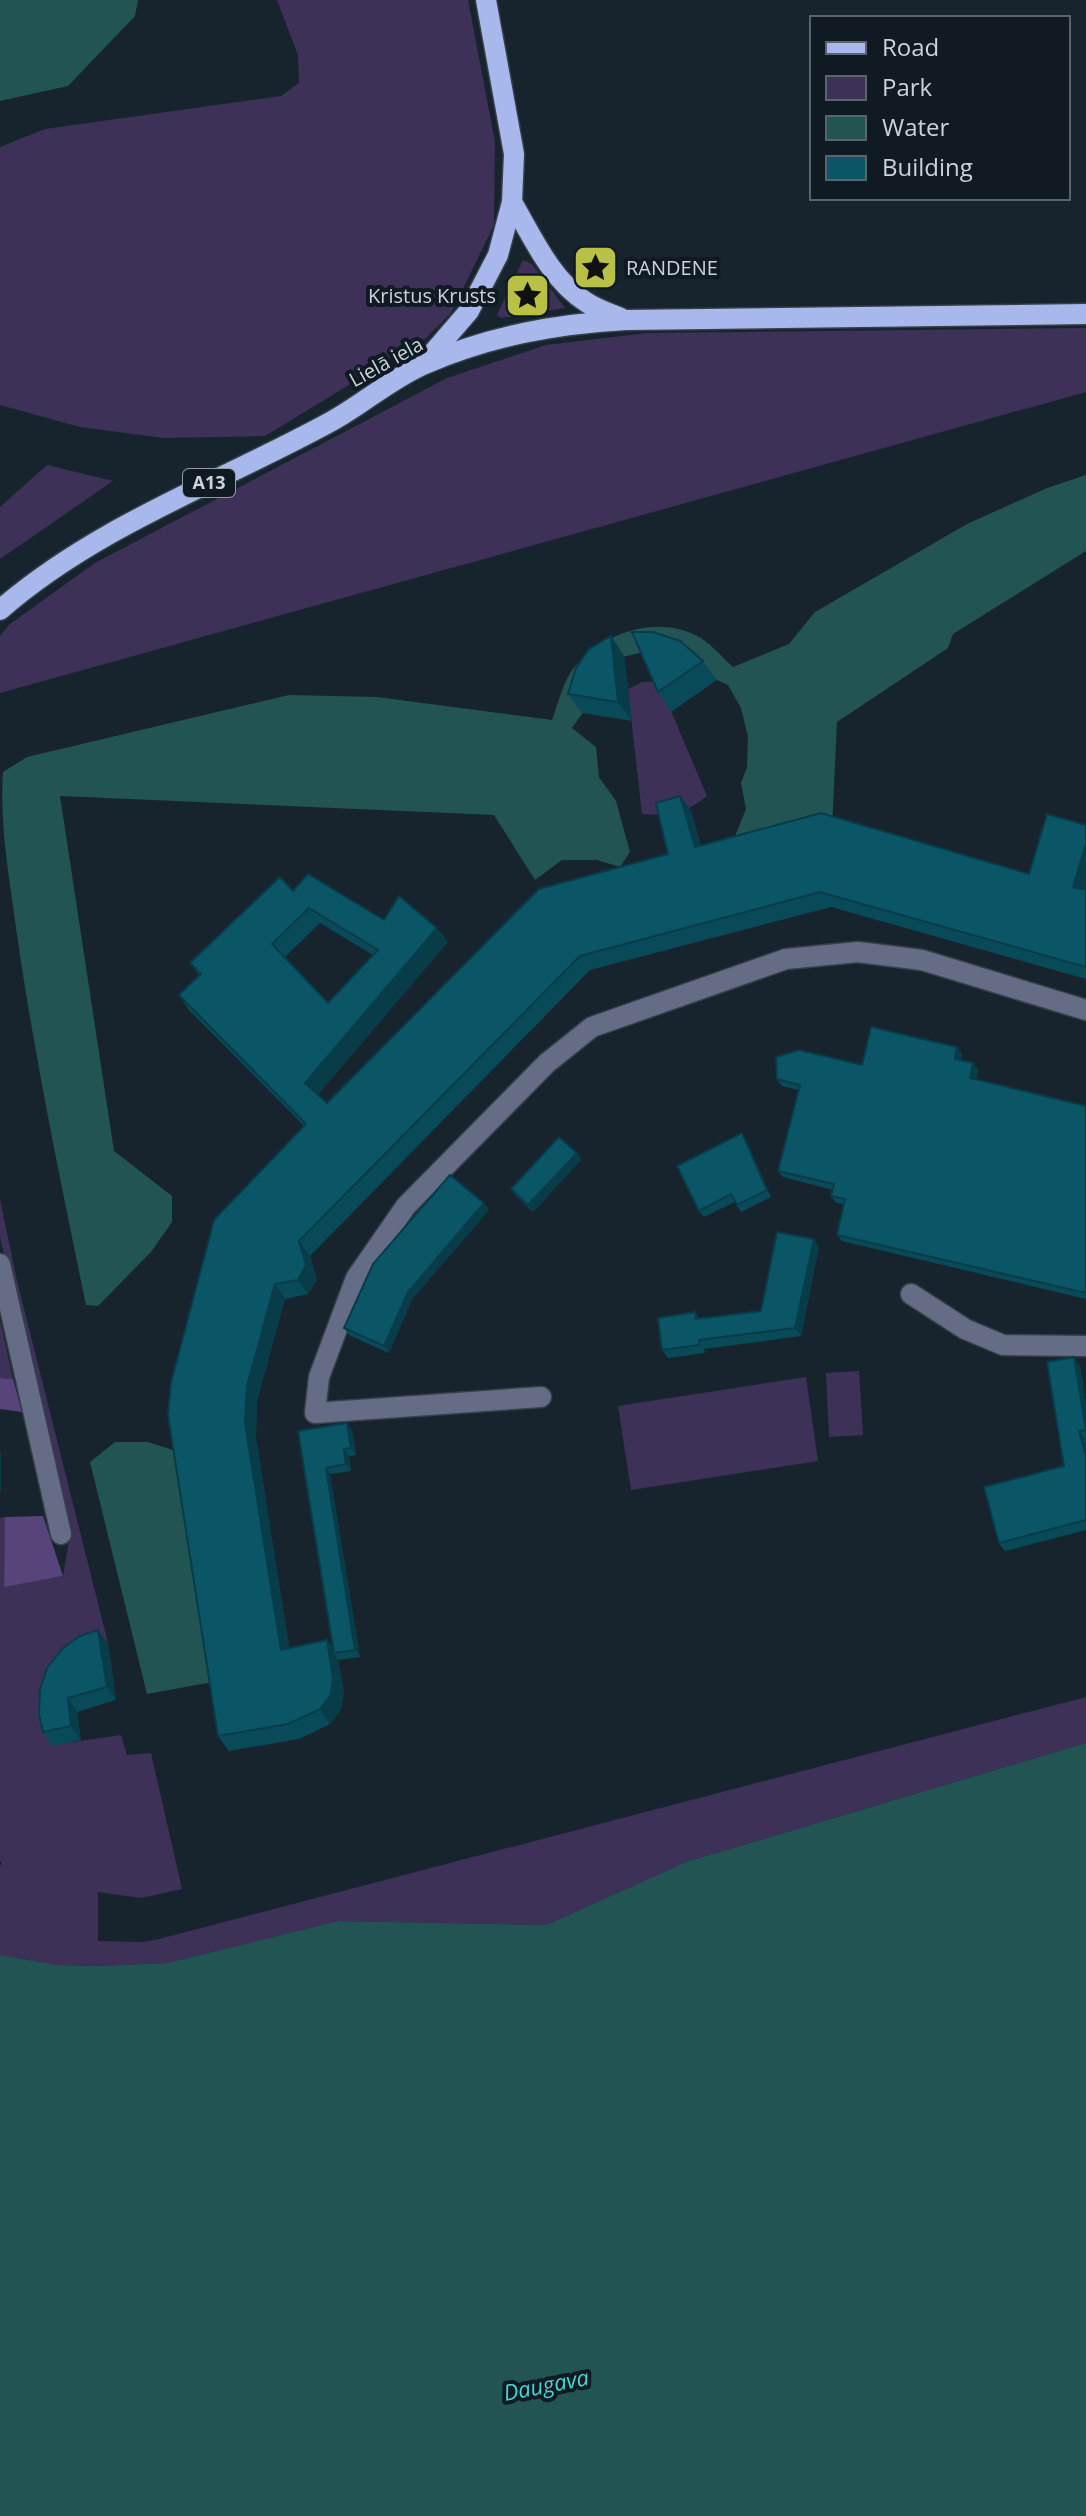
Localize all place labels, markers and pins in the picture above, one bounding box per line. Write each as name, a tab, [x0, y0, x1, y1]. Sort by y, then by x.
place icon: RANDENE	[571, 244, 619, 292]
place label: RANDENE	[626, 254, 718, 281]
place icon: Kristus Krusts	[503, 272, 551, 320]
place label: Kristus Krusts	[368, 282, 496, 309]

